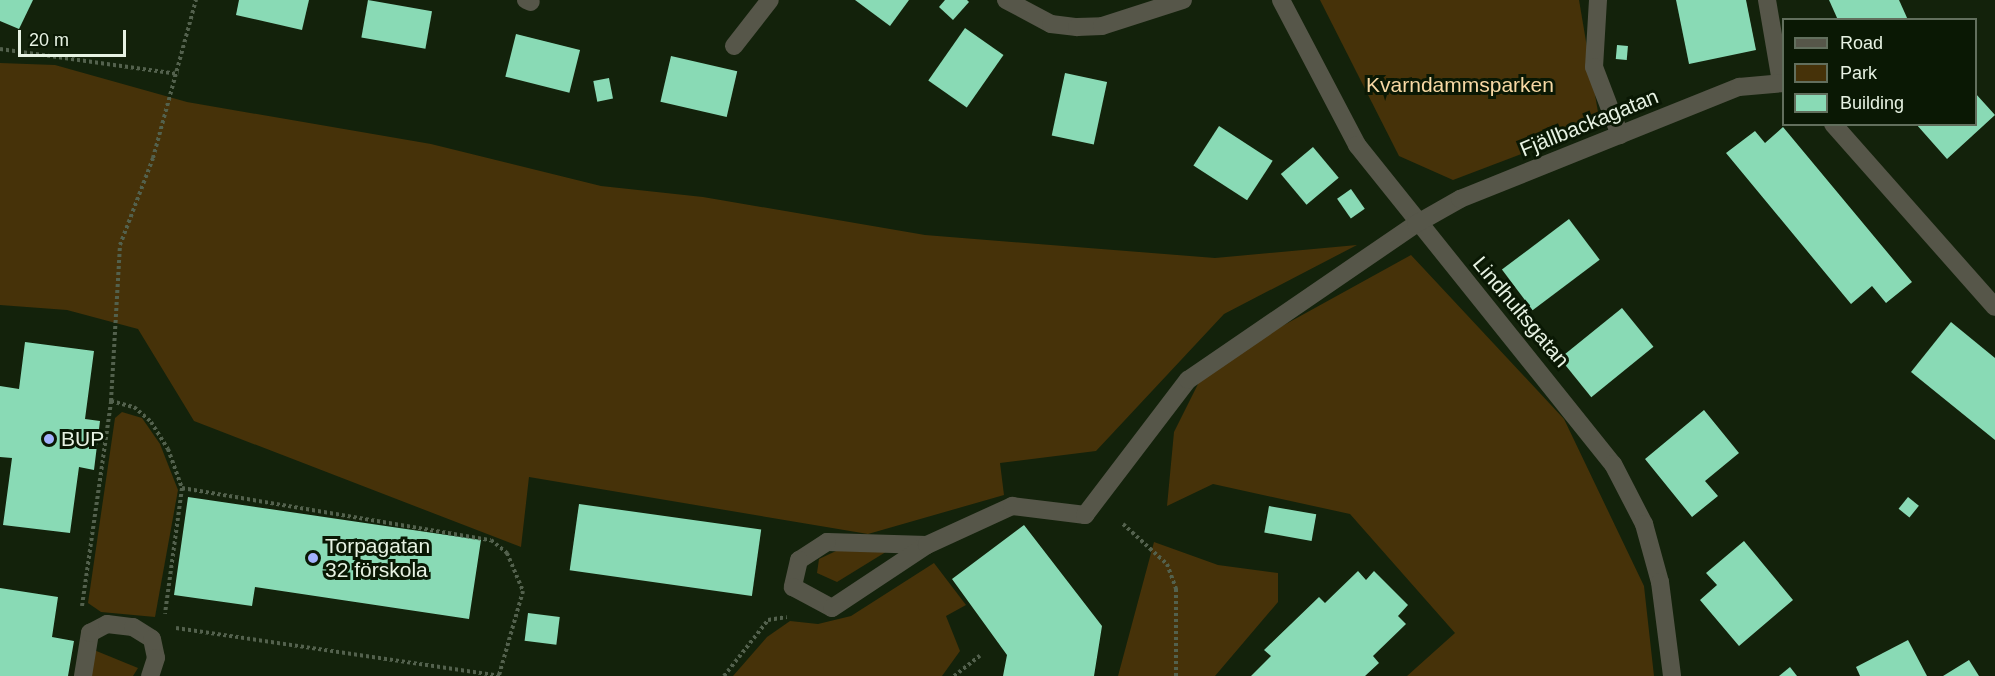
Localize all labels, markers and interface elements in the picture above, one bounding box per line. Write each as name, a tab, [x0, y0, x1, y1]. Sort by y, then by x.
scale bar	[21, 18, 129, 56]
legend	[1782, 18, 1977, 126]
text: 20 m	[29, 30, 69, 50]
text: Road	[1840, 33, 1883, 53]
text: Park	[1840, 63, 1877, 83]
park label: Kvarndammsparken	[1366, 72, 1554, 98]
street label: Fjällbackagatan	[1516, 84, 1662, 162]
text: Building	[1840, 93, 1904, 113]
street label: Lindhultsgatan	[1467, 252, 1575, 372]
place label: BUP	[61, 426, 104, 452]
marker: BUP	[42, 432, 56, 446]
place label: Torpagatan 32 förskola	[325, 533, 430, 583]
marker: Torpagatan 32 förskola	[306, 551, 320, 565]

